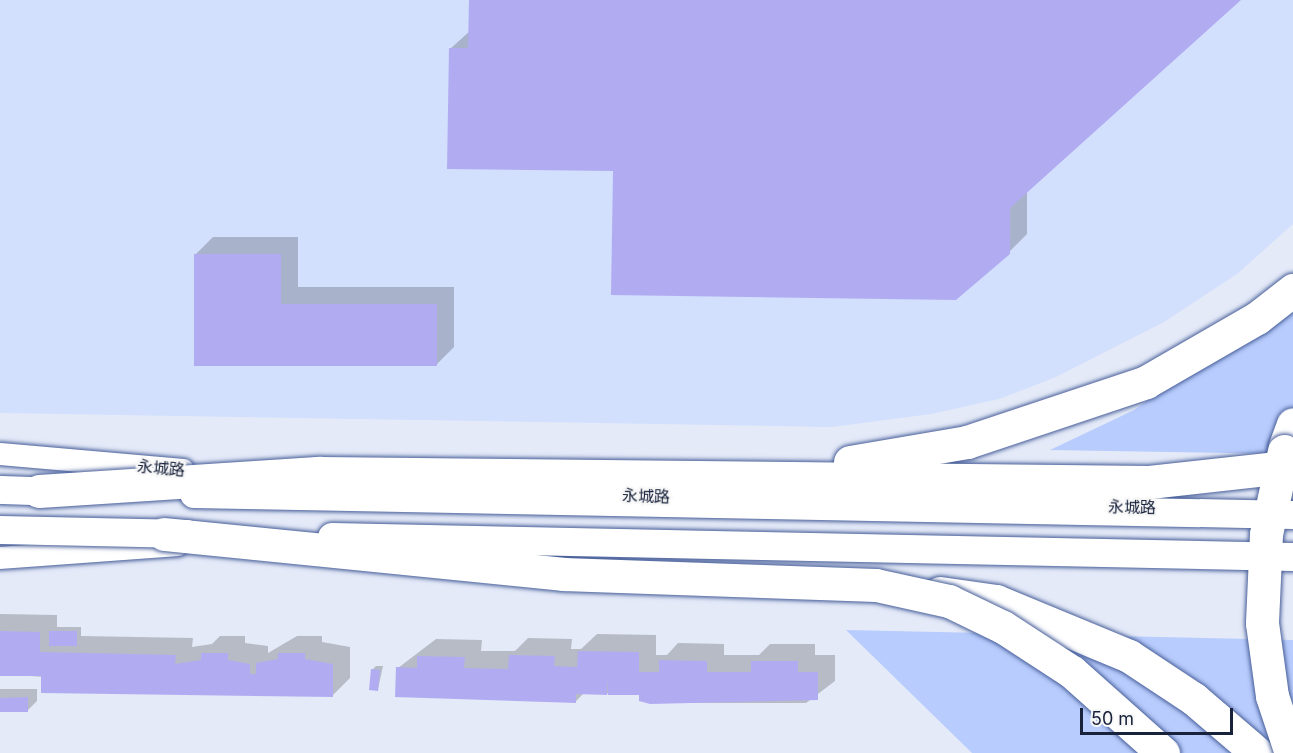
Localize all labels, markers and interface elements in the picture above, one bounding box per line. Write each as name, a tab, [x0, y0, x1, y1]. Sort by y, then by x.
street label: 永城路	[136, 456, 186, 480]
street label: 永城路	[622, 486, 670, 506]
street label: 永城路	[1108, 497, 1156, 517]
scale bar	[1083, 696, 1236, 734]
text: 50 m	[1091, 708, 1134, 729]

